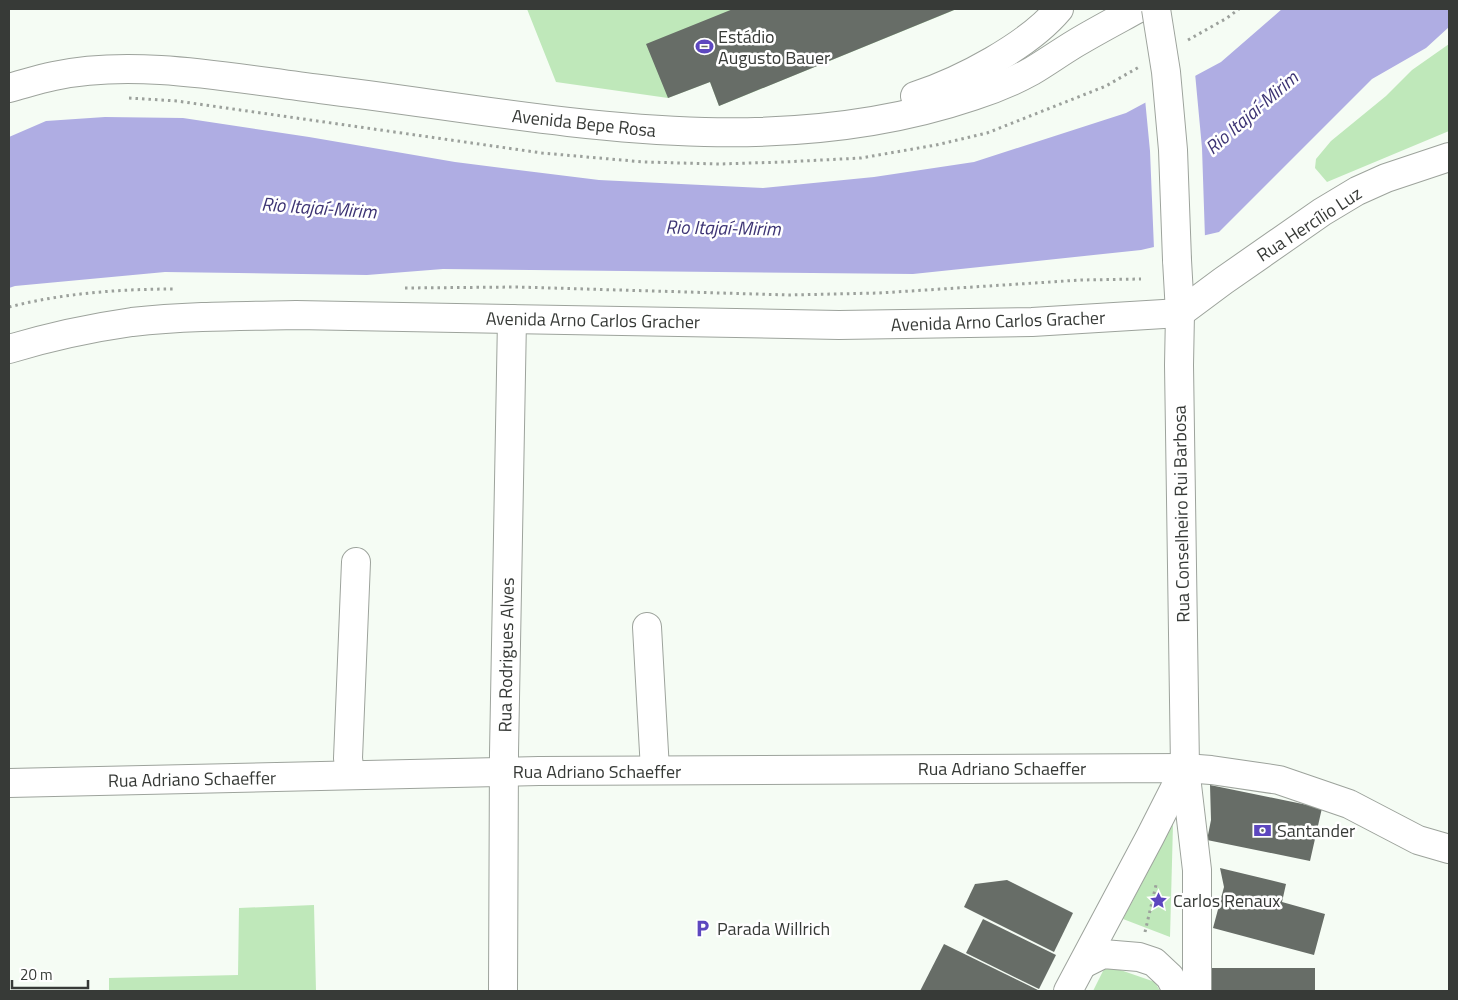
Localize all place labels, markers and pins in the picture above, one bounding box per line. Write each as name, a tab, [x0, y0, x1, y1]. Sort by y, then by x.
place label: Estádio Augusto Bauer	[718, 23, 830, 71]
sports icon: Estádio Augusto Bauer	[694, 36, 714, 56]
place label: Santander	[1277, 817, 1355, 844]
bank icon: Santander	[1253, 820, 1273, 840]
place label: Carlos Renaux	[1173, 887, 1280, 914]
place icon: Carlos Renaux	[1149, 890, 1169, 910]
place label: Parada Willrich	[717, 915, 830, 942]
parking icon: Parada Willrich	[693, 918, 713, 938]

